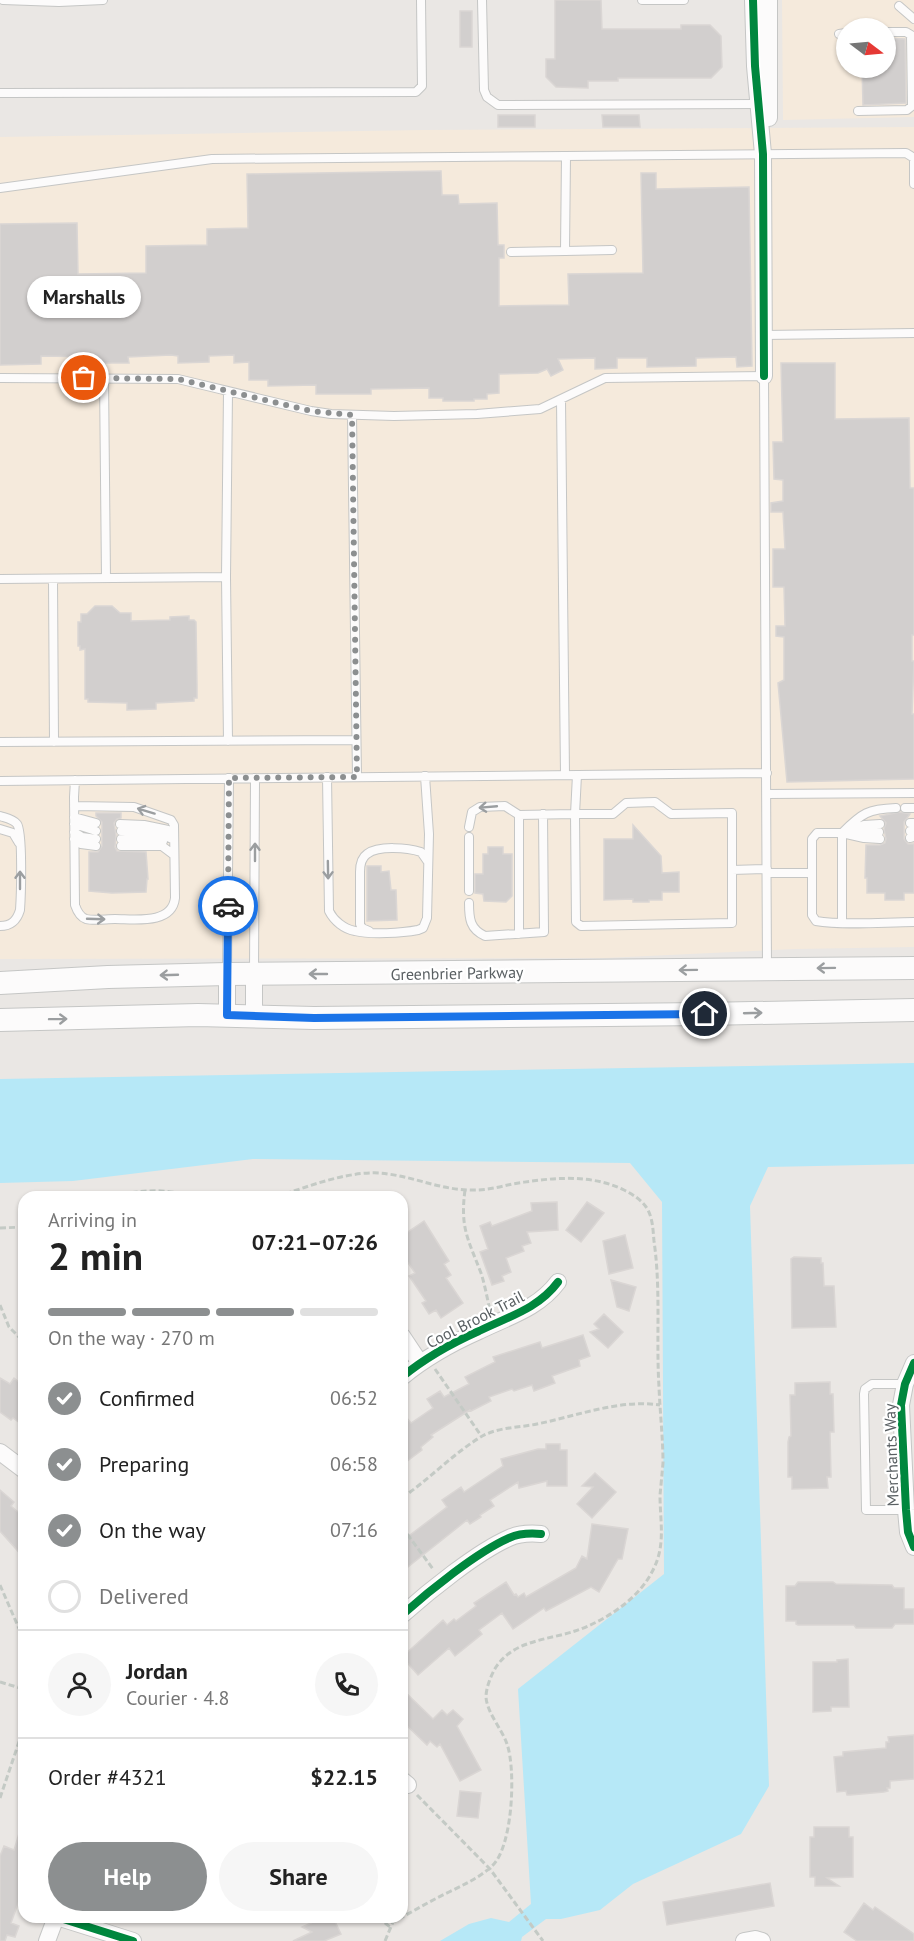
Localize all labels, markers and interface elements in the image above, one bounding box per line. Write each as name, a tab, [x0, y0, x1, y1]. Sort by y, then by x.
north arrow	[836, 18, 896, 78]
map controls	[836, 18, 896, 78]
callout: Marshalls	[27, 276, 141, 318]
text: Marshalls	[43, 284, 125, 310]
pin	[58, 352, 109, 403]
icon: bag	[67, 361, 100, 394]
one-way arrow	[479, 802, 499, 813]
one-way arrow	[137, 805, 156, 816]
one-way arrow	[249, 843, 261, 863]
one-way arrow	[322, 860, 334, 880]
one-way arrow	[14, 871, 26, 891]
courier	[198, 876, 258, 936]
icon: car	[212, 890, 245, 923]
one-way arrow	[86, 913, 105, 925]
street label: Greenbrier Parkway	[390, 962, 524, 984]
one-way arrow	[817, 962, 837, 974]
one-way arrow	[678, 964, 698, 976]
one-way arrow	[308, 968, 328, 980]
one-way arrow	[159, 970, 179, 981]
pin	[679, 988, 730, 1039]
icon: home	[688, 997, 721, 1030]
one-way arrow	[743, 1007, 763, 1019]
one-way arrow	[48, 1013, 68, 1025]
text: Arriving in	[48, 1207, 137, 1233]
text: 07:21–07:26	[252, 1228, 378, 1256]
text: 2 min	[48, 1230, 143, 1281]
street label: Cool Brook Trail	[423, 1286, 528, 1352]
text: On the way · 270 m	[48, 1325, 215, 1351]
icon: check	[48, 1382, 81, 1415]
text: Confirmed	[99, 1384, 195, 1412]
text: 06:52	[330, 1385, 378, 1411]
street label: Merchants Way	[879, 1403, 903, 1507]
icon: check	[48, 1448, 81, 1481]
text: Preparing	[99, 1450, 189, 1478]
text: 06:58	[330, 1451, 378, 1477]
icon: check	[48, 1514, 81, 1547]
text: On the way	[99, 1516, 206, 1544]
text: 07:16	[330, 1517, 378, 1543]
text: Delivered	[99, 1582, 189, 1610]
button: person	[48, 1653, 111, 1716]
button: phone	[315, 1653, 378, 1716]
text: Jordan	[126, 1657, 188, 1685]
text: Courier · 4.8	[126, 1685, 229, 1711]
text: Order #4321	[48, 1763, 167, 1791]
text: $22.15	[310, 1763, 378, 1791]
button: Help	[48, 1842, 207, 1911]
button: Share	[219, 1842, 378, 1911]

